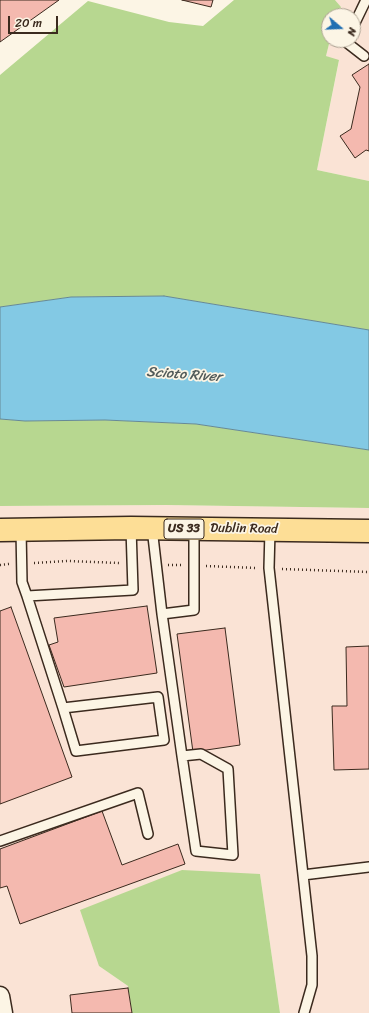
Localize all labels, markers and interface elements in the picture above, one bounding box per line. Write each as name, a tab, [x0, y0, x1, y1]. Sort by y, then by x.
scale bar	[10, 8, 60, 34]
north arrow	[321, 8, 361, 48]
text: 20 m	[15, 12, 42, 34]
text: N	[342, 25, 362, 38]
water label: Scioto River	[146, 364, 222, 386]
road number: US 33	[164, 519, 204, 539]
street label: Dublin Road	[210, 521, 278, 537]

